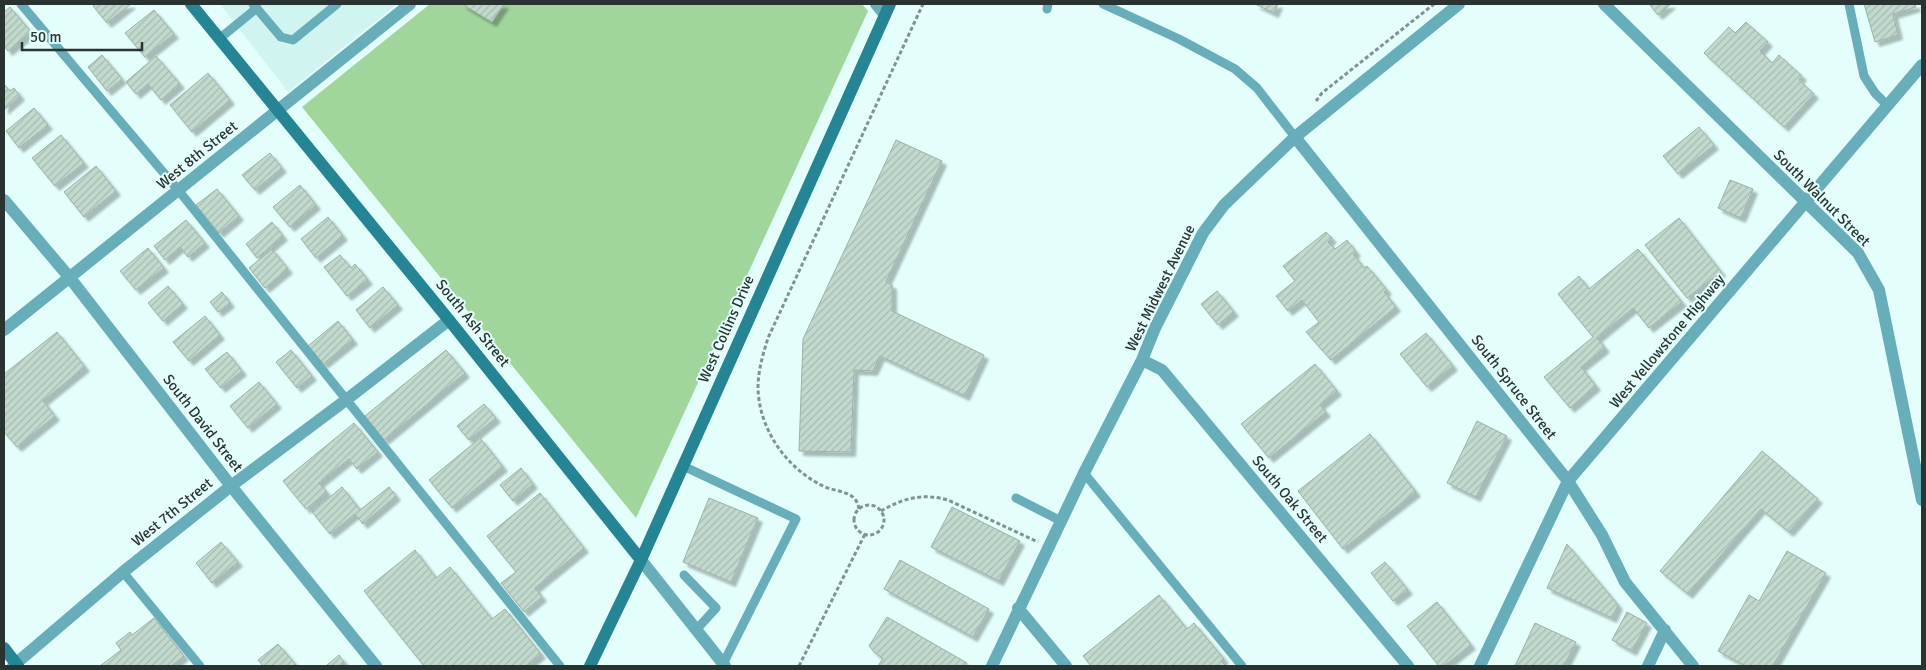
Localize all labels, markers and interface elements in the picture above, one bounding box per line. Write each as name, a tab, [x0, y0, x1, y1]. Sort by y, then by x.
scale bar	[22, 20, 142, 52]
text: 50 m	[30, 28, 61, 46]
street label: West 8th Street	[153, 117, 241, 193]
street label: South Walnut Street	[1770, 146, 1874, 250]
street label: West Midwest Avenue	[1121, 222, 1199, 354]
street label: West Yellowstone Highway	[1606, 270, 1728, 412]
street label: West Collins Drive	[694, 272, 758, 386]
street label: South Ash Street	[432, 276, 514, 370]
street label: South Spruce Street	[1468, 331, 1560, 443]
street label: South David Street	[159, 371, 247, 475]
street label: South Oak Street	[1248, 452, 1332, 546]
street label: West 7th Street	[128, 474, 216, 550]

